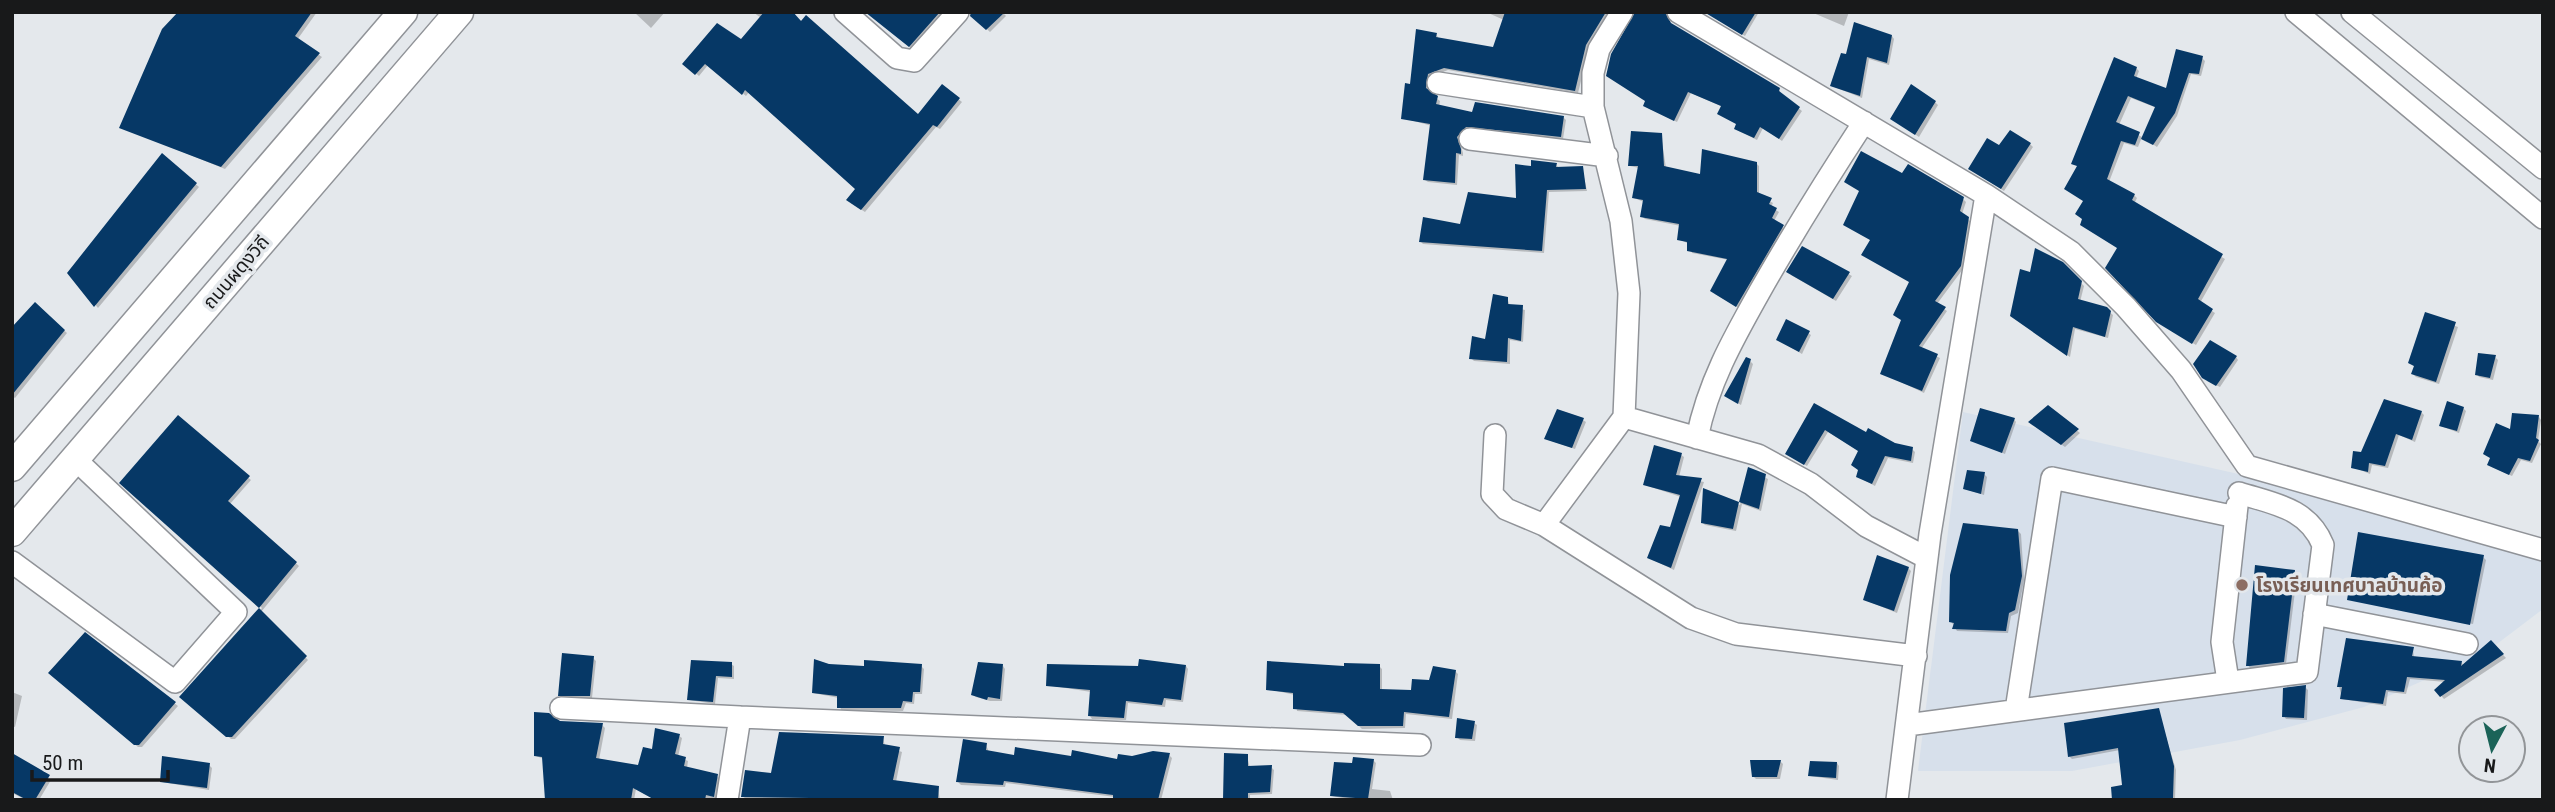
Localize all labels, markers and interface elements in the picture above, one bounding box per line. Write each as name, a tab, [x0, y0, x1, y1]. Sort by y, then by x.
street label: ถนนผดุงวิถี	[198, 231, 274, 313]
place label: โรงเรียนเทศบาลบ้านค้อ	[2256, 574, 2443, 597]
marker: โรงเรียนเทศบาลบ้านค้อ	[2234, 577, 2250, 593]
north arrow	[2457, 714, 2527, 784]
scale bar	[32, 738, 168, 782]
text: 50 m	[42, 751, 83, 775]
text: N	[2483, 753, 2497, 778]

